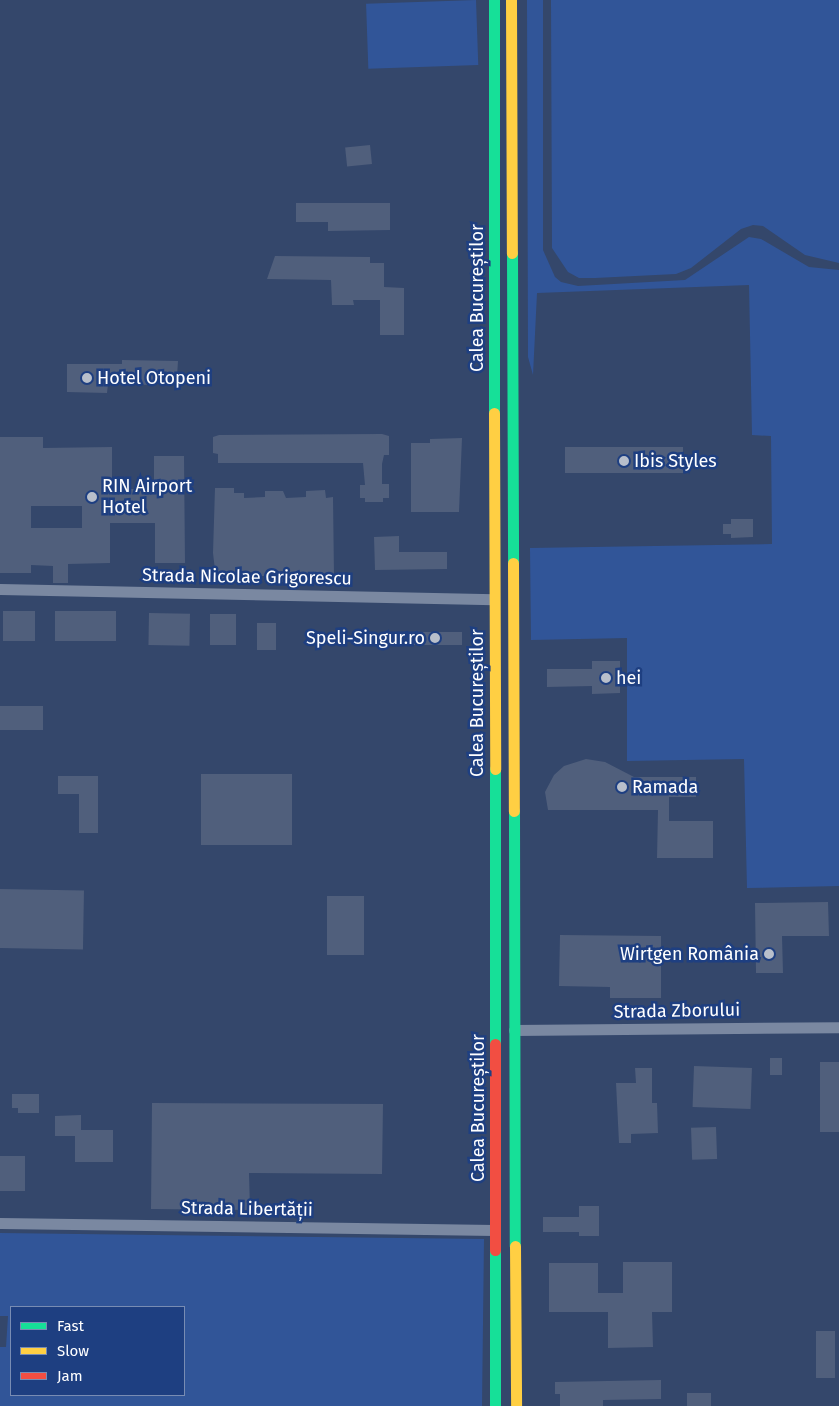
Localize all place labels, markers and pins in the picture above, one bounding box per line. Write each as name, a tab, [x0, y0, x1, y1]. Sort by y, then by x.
place label: Hotel Otopeni	[97, 367, 211, 389]
marker: Hotel Otopeni	[81, 372, 93, 384]
place label: Ibis Styles	[634, 450, 717, 472]
marker: Ibis Styles	[618, 455, 630, 467]
place label: RIN Airport Hotel	[102, 476, 192, 518]
marker: RIN Airport Hotel	[86, 491, 98, 503]
place label: Speli-Singur.ro	[306, 627, 425, 649]
marker: Speli-Singur.ro	[429, 632, 441, 644]
place label: hei	[616, 667, 641, 689]
marker: hei	[600, 672, 612, 684]
place label: Ramada	[632, 776, 698, 798]
marker: Ramada	[616, 781, 628, 793]
place label: Wirtgen România	[620, 943, 759, 965]
marker: Wirtgen România	[763, 948, 775, 960]

